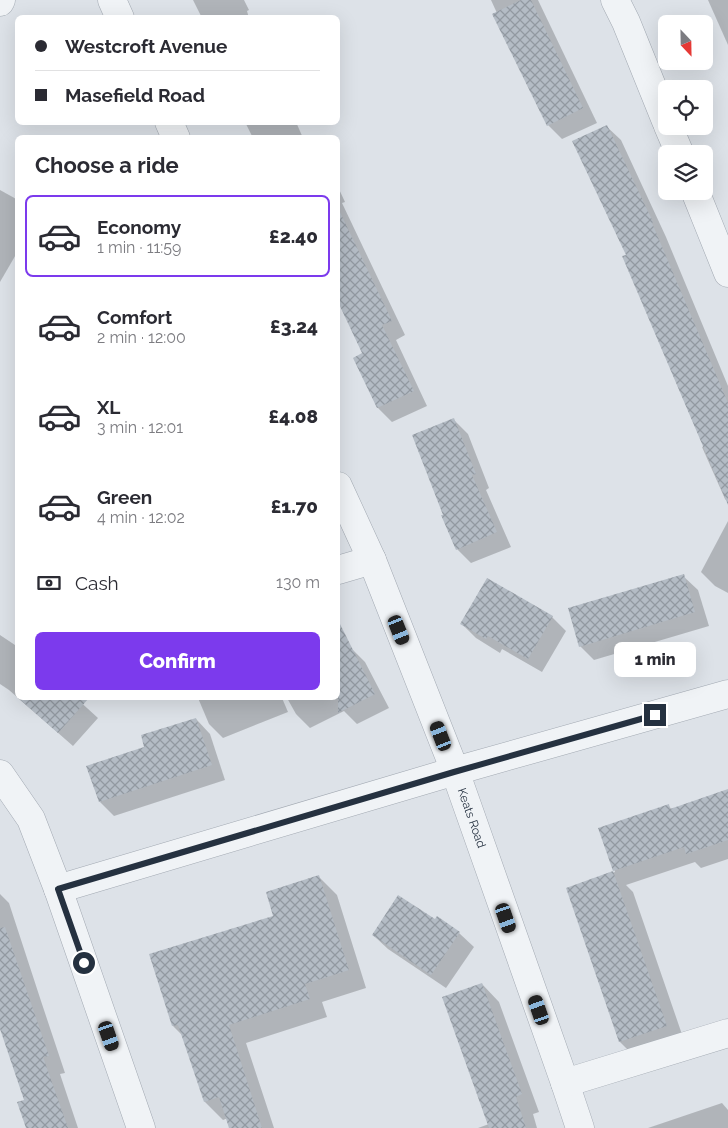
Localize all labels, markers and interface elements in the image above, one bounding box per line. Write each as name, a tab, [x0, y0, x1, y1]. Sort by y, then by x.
north arrow	[658, 15, 712, 70]
map controls	[658, 15, 713, 200]
text: Westcroft Avenue	[65, 35, 227, 57]
button: locate	[658, 80, 713, 135]
text: Masefield Road	[65, 84, 205, 106]
button: layers	[658, 145, 713, 200]
text: Choose a ride	[35, 152, 179, 178]
icon: car	[37, 214, 82, 259]
text: Economy	[97, 216, 181, 238]
text: £2.40	[269, 225, 318, 247]
text: 1 min · 11:59	[97, 238, 181, 257]
icon: car	[37, 304, 82, 349]
text: Comfort	[97, 306, 172, 328]
text: £3.24	[270, 315, 318, 337]
text: 2 min · 12:00	[97, 328, 186, 347]
icon: car	[37, 394, 82, 439]
text: XL	[97, 396, 120, 418]
text: £4.08	[269, 405, 318, 427]
text: 3 min · 12:01	[97, 418, 183, 437]
icon: car	[37, 484, 82, 529]
text: Green	[97, 486, 152, 508]
text: £1.70	[271, 495, 318, 517]
text: 4 min · 12:02	[97, 508, 185, 527]
icon: cash	[35, 569, 63, 597]
text: Cash	[75, 572, 119, 594]
text: 130 m	[276, 573, 320, 592]
car	[386, 613, 411, 647]
button: Confirm	[35, 632, 320, 690]
callout: 1 min	[614, 642, 696, 678]
text: 1 min	[634, 650, 676, 669]
route end	[644, 704, 666, 726]
car	[428, 719, 453, 753]
street label: Keats Road	[455, 786, 489, 850]
car	[494, 901, 517, 935]
route start	[73, 952, 95, 974]
car	[527, 993, 550, 1027]
car	[97, 1019, 120, 1053]

